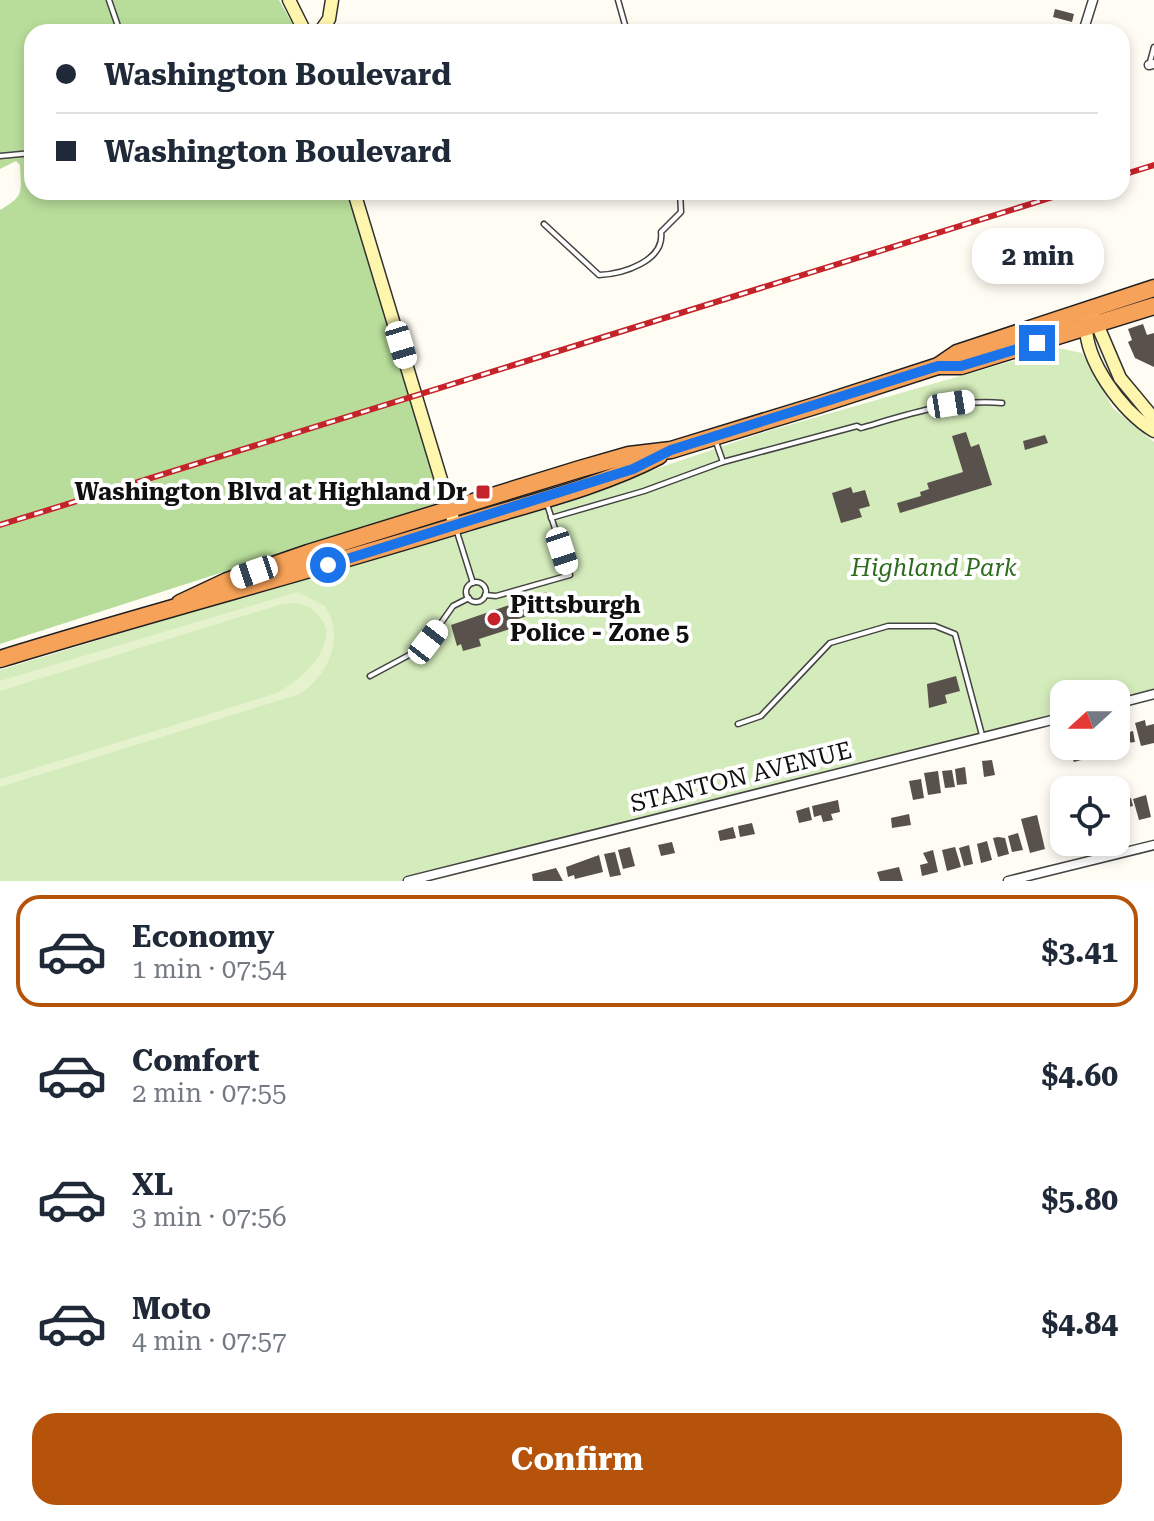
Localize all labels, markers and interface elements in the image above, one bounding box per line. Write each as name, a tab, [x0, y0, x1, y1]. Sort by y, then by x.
text: Washington Boulevard	[104, 57, 451, 92]
text: Washington Boulevard	[104, 134, 451, 169]
callout: 2 min	[971, 227, 1103, 283]
text: 2 min	[1002, 241, 1074, 271]
car	[383, 319, 419, 371]
route end	[1019, 325, 1055, 361]
car	[925, 388, 977, 420]
place label: Washington Blvd at Highland Dr	[74, 478, 467, 506]
marker: Washington Blvd at Highland Dr	[474, 483, 492, 501]
car	[543, 524, 581, 578]
route start	[310, 547, 346, 583]
car	[227, 553, 281, 591]
park label: Highland Park	[850, 554, 1017, 582]
place label: Pittsburgh Police - Zone 5	[510, 591, 689, 647]
marker: Pittsburgh Police - Zone 5	[485, 610, 503, 628]
car	[404, 616, 452, 668]
north arrow	[1050, 680, 1130, 760]
map controls	[1050, 680, 1130, 856]
street label: STANTON AVENUE	[627, 736, 855, 818]
button: locate	[1050, 776, 1130, 856]
icon: car	[36, 915, 108, 987]
text: Economy	[132, 919, 274, 954]
text: $3.41	[1041, 934, 1118, 969]
text: 1 min · 07:54	[132, 954, 287, 984]
icon: car	[36, 1039, 108, 1111]
text: Comfort	[132, 1043, 259, 1078]
text: $4.60	[1041, 1058, 1118, 1093]
text: 2 min · 07:55	[132, 1078, 287, 1108]
icon: car	[36, 1163, 108, 1235]
text: XL	[132, 1167, 173, 1202]
text: $5.80	[1041, 1182, 1118, 1217]
text: 3 min · 07:56	[132, 1202, 287, 1232]
icon: car	[36, 1287, 108, 1359]
text: Moto	[132, 1291, 211, 1326]
text: $4.84	[1041, 1306, 1118, 1341]
text: 4 min · 07:57	[132, 1326, 287, 1356]
button: Confirm	[32, 1413, 1122, 1505]

